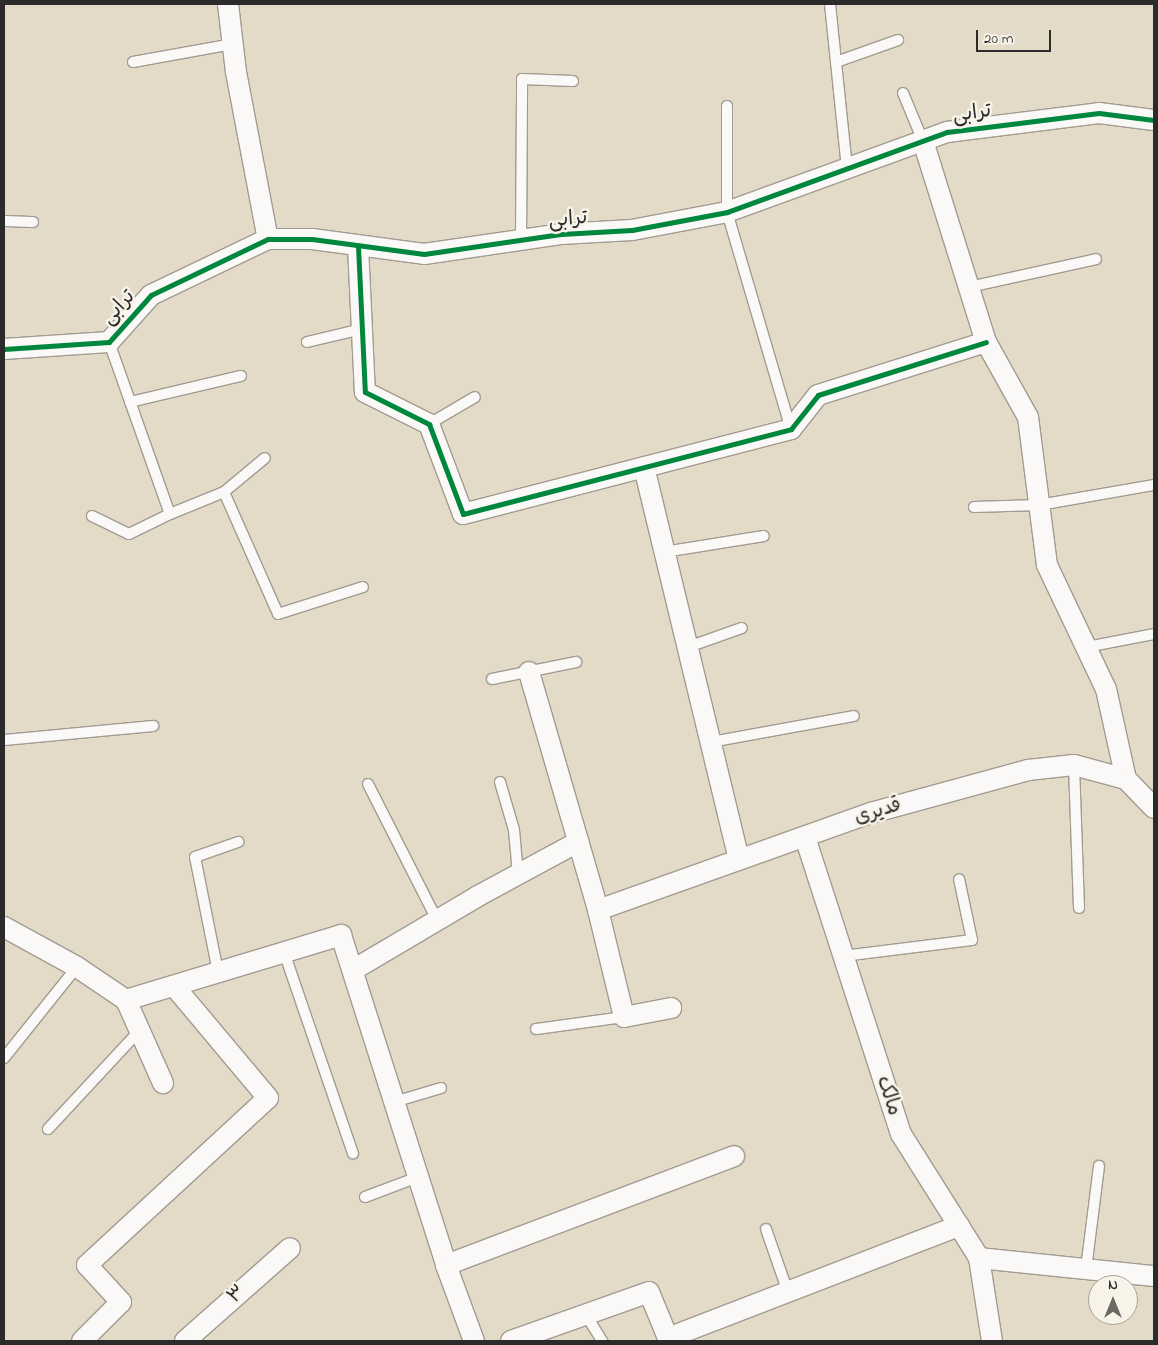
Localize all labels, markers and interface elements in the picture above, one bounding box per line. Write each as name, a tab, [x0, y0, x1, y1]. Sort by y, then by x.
scale bar	[978, 20, 1053, 52]
text: 20 m	[984, 28, 1013, 50]
street label: ترابی	[951, 99, 993, 129]
street label: ترابی	[548, 206, 588, 234]
street label: ترابی	[97, 286, 141, 330]
street label: قدیری	[852, 794, 904, 830]
street label: مالک	[870, 1073, 906, 1119]
north arrow	[1088, 1275, 1138, 1325]
text: N	[1108, 1275, 1118, 1296]
street label: ۳	[223, 1281, 251, 1309]

